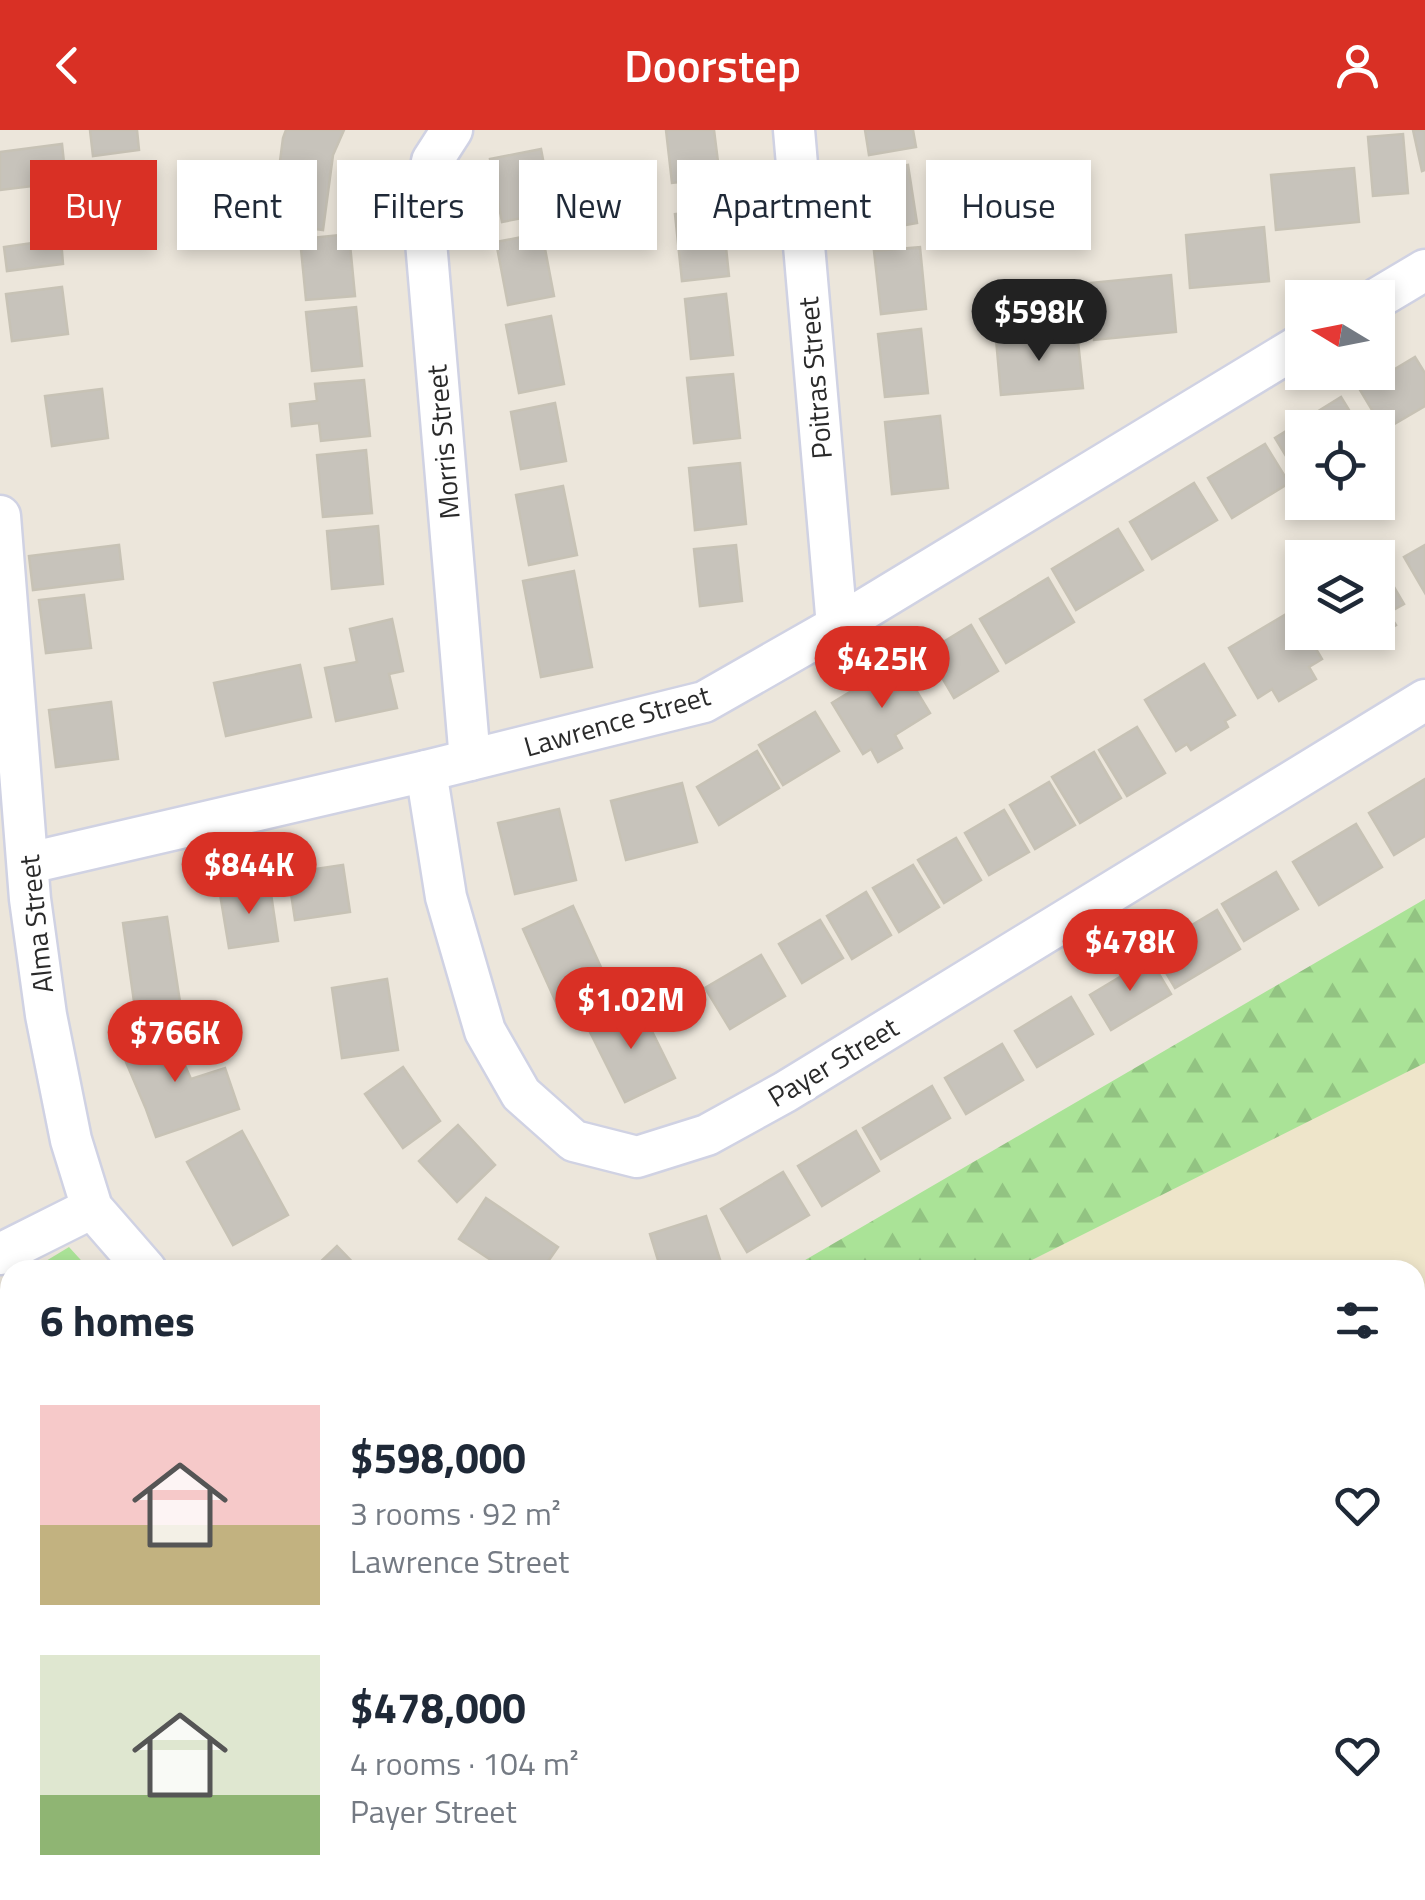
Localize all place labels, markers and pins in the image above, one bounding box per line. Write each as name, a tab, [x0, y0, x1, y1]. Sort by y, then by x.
pin: $598K	[969, 279, 1109, 364]
pin: $425K	[812, 626, 952, 711]
pin: $844K	[179, 832, 319, 917]
pin: $478K	[1060, 909, 1200, 994]
pin: $1.02M	[550, 967, 712, 1052]
pin: $766K	[105, 1000, 245, 1085]

